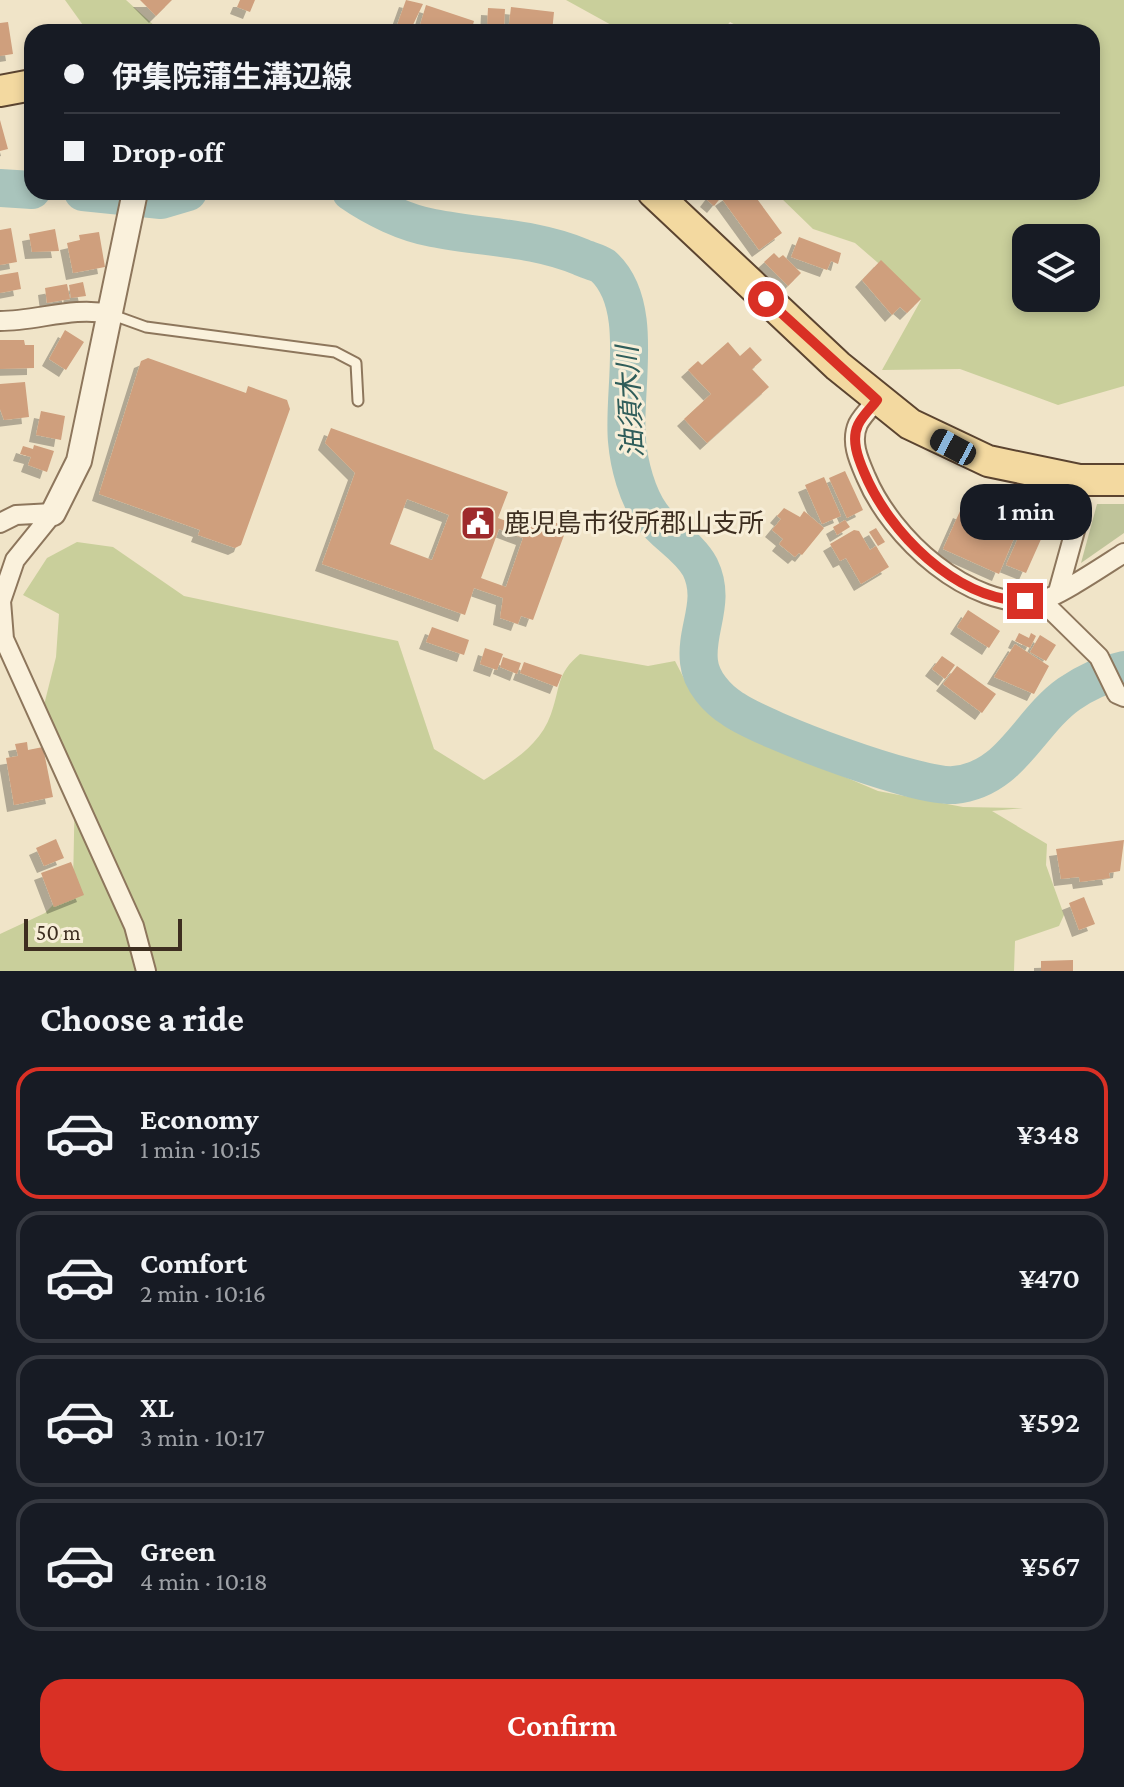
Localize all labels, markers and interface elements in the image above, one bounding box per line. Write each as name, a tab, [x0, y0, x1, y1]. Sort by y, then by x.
text: 伊集院蒲生溝辺線	[112, 60, 352, 93]
text: Drop-off	[112, 135, 223, 168]
map controls	[1012, 224, 1100, 312]
button: layers	[1012, 224, 1100, 312]
route start	[748, 281, 784, 317]
water label: 油須木川	[611, 342, 648, 459]
car	[926, 425, 980, 469]
callout: 1 min	[959, 485, 1091, 541]
text: 1 min	[997, 497, 1055, 526]
public building icon: 鹿児島市役所郡山支所	[459, 504, 497, 542]
place label: 鹿児島市役所郡山支所	[504, 509, 764, 538]
route end	[1007, 583, 1043, 619]
scale bar	[24, 915, 182, 951]
text: 50 m	[36, 920, 81, 945]
text: Choose a ride	[40, 999, 244, 1039]
icon: car	[44, 1097, 116, 1169]
text: Economy	[140, 1102, 259, 1135]
text: ¥348	[1017, 1117, 1080, 1150]
text: 1 min · 10:15	[140, 1135, 261, 1164]
icon: car	[44, 1241, 116, 1313]
text: Comfort	[140, 1246, 247, 1279]
text: ¥470	[1019, 1261, 1080, 1294]
text: 2 min · 10:16	[140, 1279, 266, 1308]
icon: car	[44, 1385, 116, 1457]
text: XL	[140, 1390, 174, 1423]
text: ¥592	[1020, 1405, 1080, 1438]
text: 3 min · 10:17	[140, 1423, 265, 1452]
icon: car	[44, 1529, 116, 1601]
text: Green	[140, 1534, 216, 1567]
text: ¥567	[1021, 1549, 1080, 1582]
text: 4 min · 10:18	[140, 1567, 268, 1596]
button: Confirm	[40, 1679, 1084, 1771]

